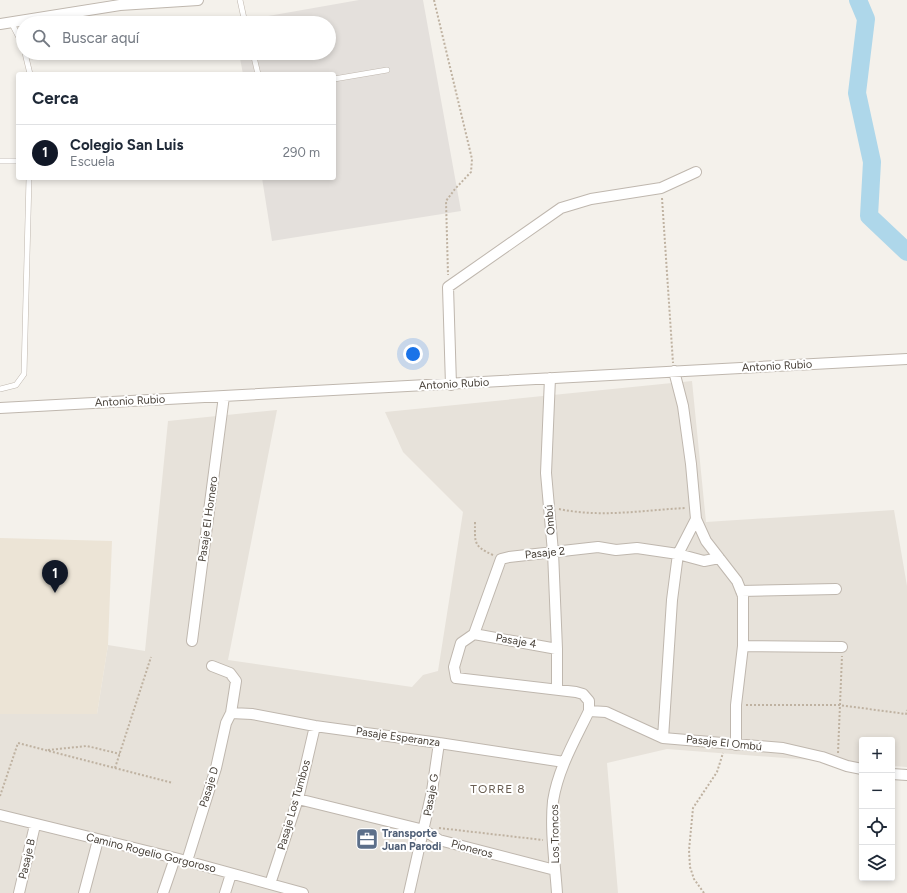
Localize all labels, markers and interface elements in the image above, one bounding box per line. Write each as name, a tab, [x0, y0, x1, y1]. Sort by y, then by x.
search box	[16, 16, 336, 60]
icon: search	[30, 27, 52, 49]
text: Buscar aquí	[62, 29, 139, 47]
text: Cerca	[32, 88, 79, 108]
text: Colegio San Luis	[70, 136, 184, 154]
text: 1	[42, 145, 48, 160]
text: 290 m	[283, 145, 320, 160]
text: Escuela	[70, 154, 115, 169]
your location	[403, 344, 423, 364]
street label: Antonio Rubio	[742, 358, 812, 374]
street label: Antonio Rubio	[419, 376, 489, 392]
street label: Antonio Rubio	[95, 393, 165, 409]
street label: Pasaje El Hornero	[196, 475, 220, 563]
street label: Ombú	[542, 504, 558, 536]
street label: Pasaje 2	[524, 544, 566, 562]
pin: 1	[42, 560, 68, 593]
street label: Pasaje 4	[495, 631, 538, 651]
street label: Pasaje Esperanza	[355, 725, 441, 749]
street label: Pasaje El Ombú	[685, 733, 763, 753]
map controls	[859, 737, 895, 881]
button: +	[859, 737, 895, 773]
street label: Pasaje Los Tumbos	[275, 758, 313, 852]
street label: Pasaje D	[197, 765, 221, 809]
street label: Pasaje G	[421, 773, 441, 817]
button: −	[859, 773, 895, 809]
district label: TORRE 8	[470, 782, 526, 796]
street label: Los Troncos	[548, 804, 562, 864]
button: locate	[859, 809, 895, 845]
office icon: Transporte Juan Parodi	[354, 826, 380, 852]
place label: Transporte Juan Parodi	[382, 827, 442, 853]
street label: Camino Rogelio Gorgoroso	[85, 831, 217, 875]
street label: Pasaje B	[16, 837, 38, 880]
street label: Pioneros	[450, 837, 494, 861]
button: layers	[859, 845, 895, 881]

